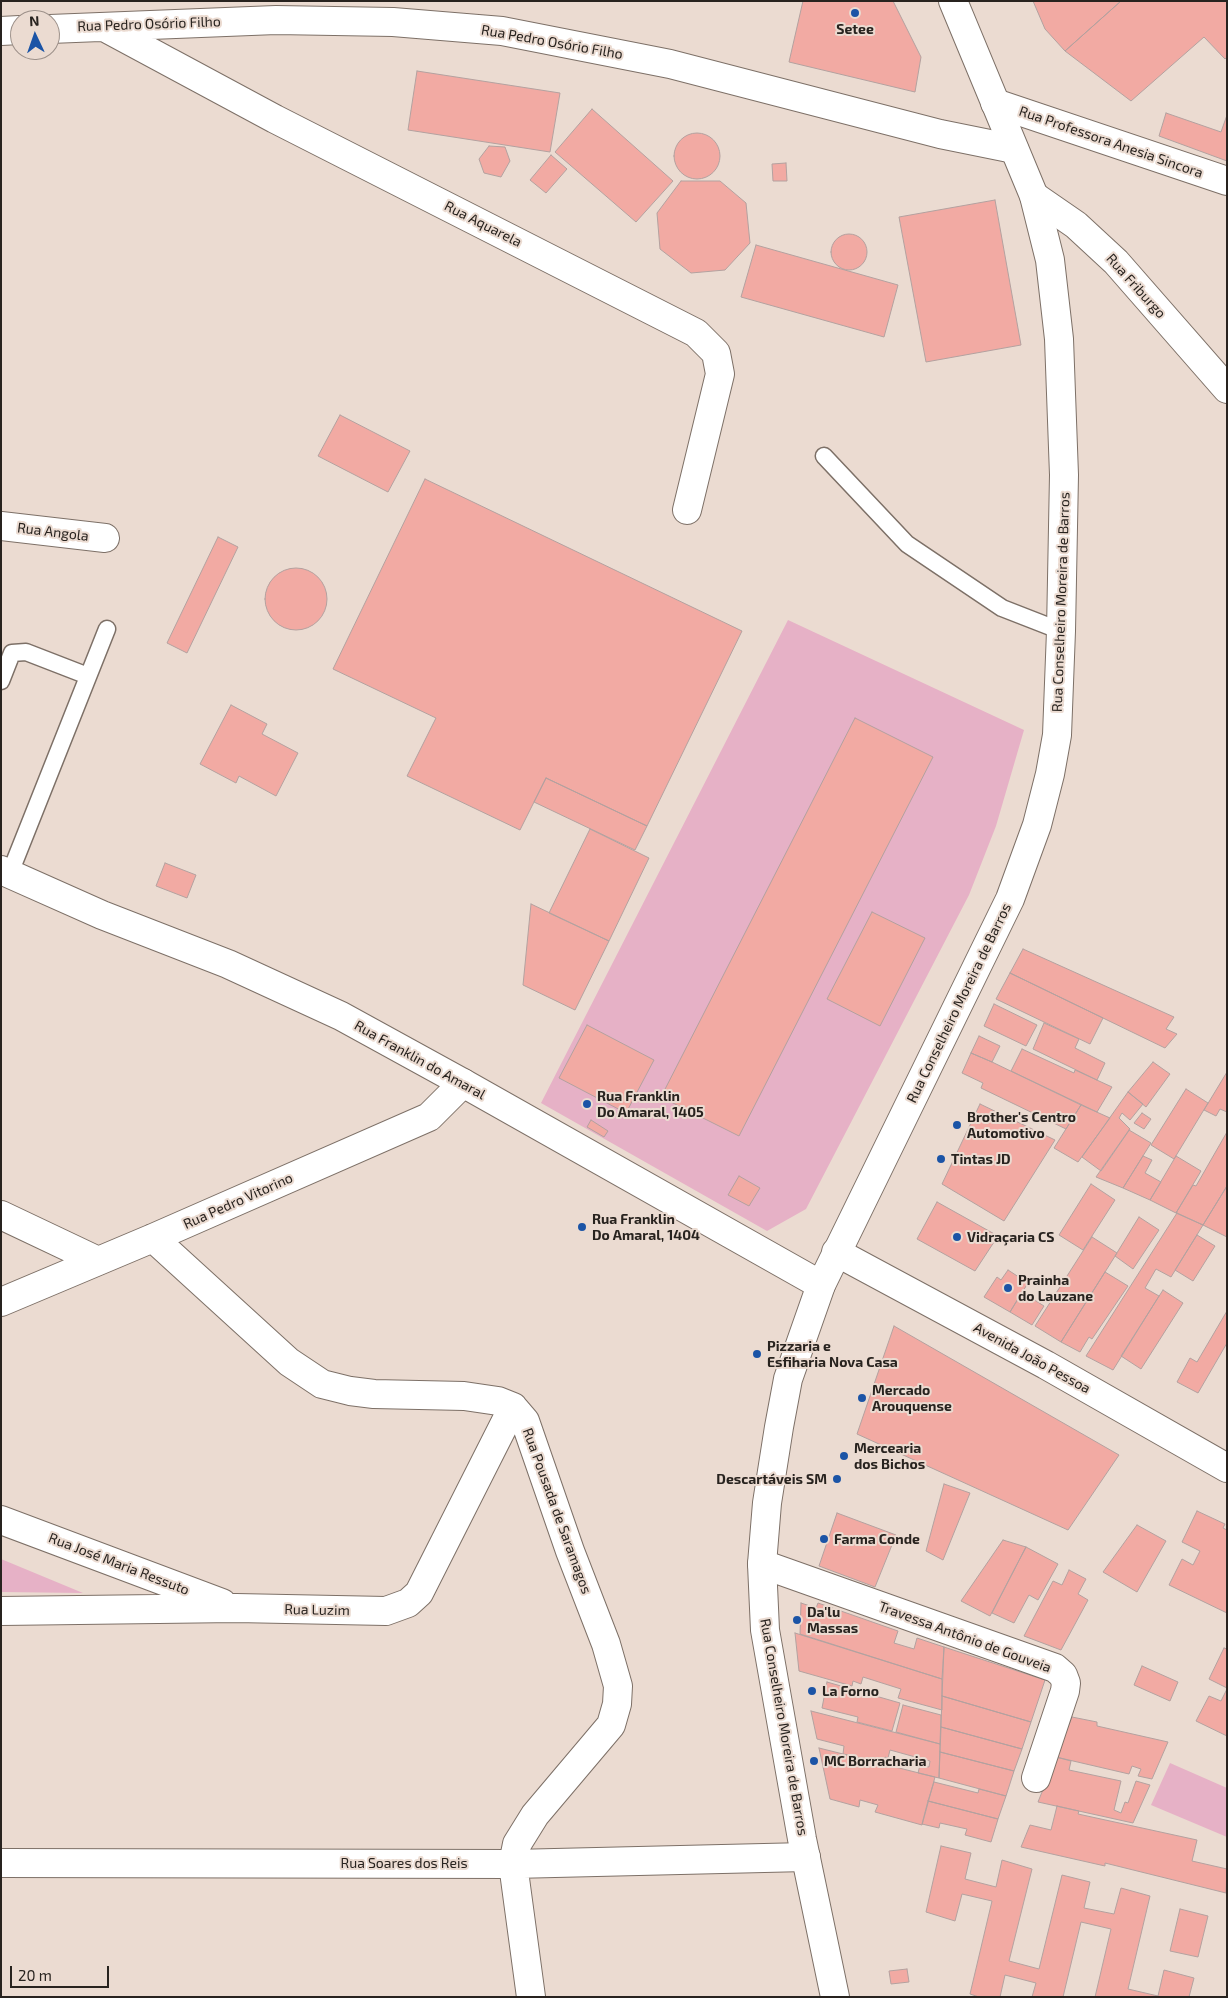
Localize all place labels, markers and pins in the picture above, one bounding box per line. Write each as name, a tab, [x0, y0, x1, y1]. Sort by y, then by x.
marker: Setee	[849, 7, 861, 19]
place label: Setee	[836, 21, 874, 37]
place label: Rua Franklin Do Amaral, 1405	[597, 1088, 704, 1120]
marker: Rua Franklin Do Amaral, 1405	[581, 1098, 593, 1110]
place label: Brother's Centro Automotivo	[967, 1109, 1076, 1142]
marker: Brother's Centro Automotivo	[951, 1119, 963, 1131]
place label: Tintas JD	[951, 1151, 1011, 1167]
marker: Tintas JD	[935, 1153, 947, 1165]
place label: Rua Franklin Do Amaral, 1404	[592, 1211, 700, 1244]
marker: Rua Franklin Do Amaral, 1404	[576, 1221, 588, 1233]
place label: Vidraçaria CS	[967, 1229, 1054, 1245]
marker: Vidraçaria CS	[951, 1231, 963, 1243]
place label: Prainha do Lauzane	[1018, 1272, 1093, 1304]
marker: Prainha do Lauzane	[1002, 1282, 1014, 1294]
place label: Pizzaria e Esfiharia Nova Casa	[767, 1338, 898, 1370]
marker: Pizzaria e Esfiharia Nova Casa	[751, 1348, 763, 1360]
place label: Mercado Arouquense	[872, 1382, 952, 1414]
marker: Mercado Arouquense	[856, 1392, 868, 1404]
place label: Mercearia dos Bichos	[854, 1440, 925, 1472]
marker: Mercearia dos Bichos	[838, 1450, 850, 1462]
place label: Descartáveis SM	[716, 1471, 827, 1487]
marker: Descartáveis SM	[831, 1473, 843, 1485]
place label: Farma Conde	[834, 1531, 920, 1547]
marker: Farma Conde	[818, 1533, 830, 1545]
place label: Da'lu Massas	[807, 1604, 858, 1636]
marker: Da'lu Massas	[791, 1614, 803, 1626]
place label: La Forno	[822, 1683, 879, 1699]
marker: La Forno	[806, 1685, 818, 1697]
place label: MC Borracharia	[824, 1753, 927, 1769]
marker: MC Borracharia	[808, 1755, 820, 1767]

